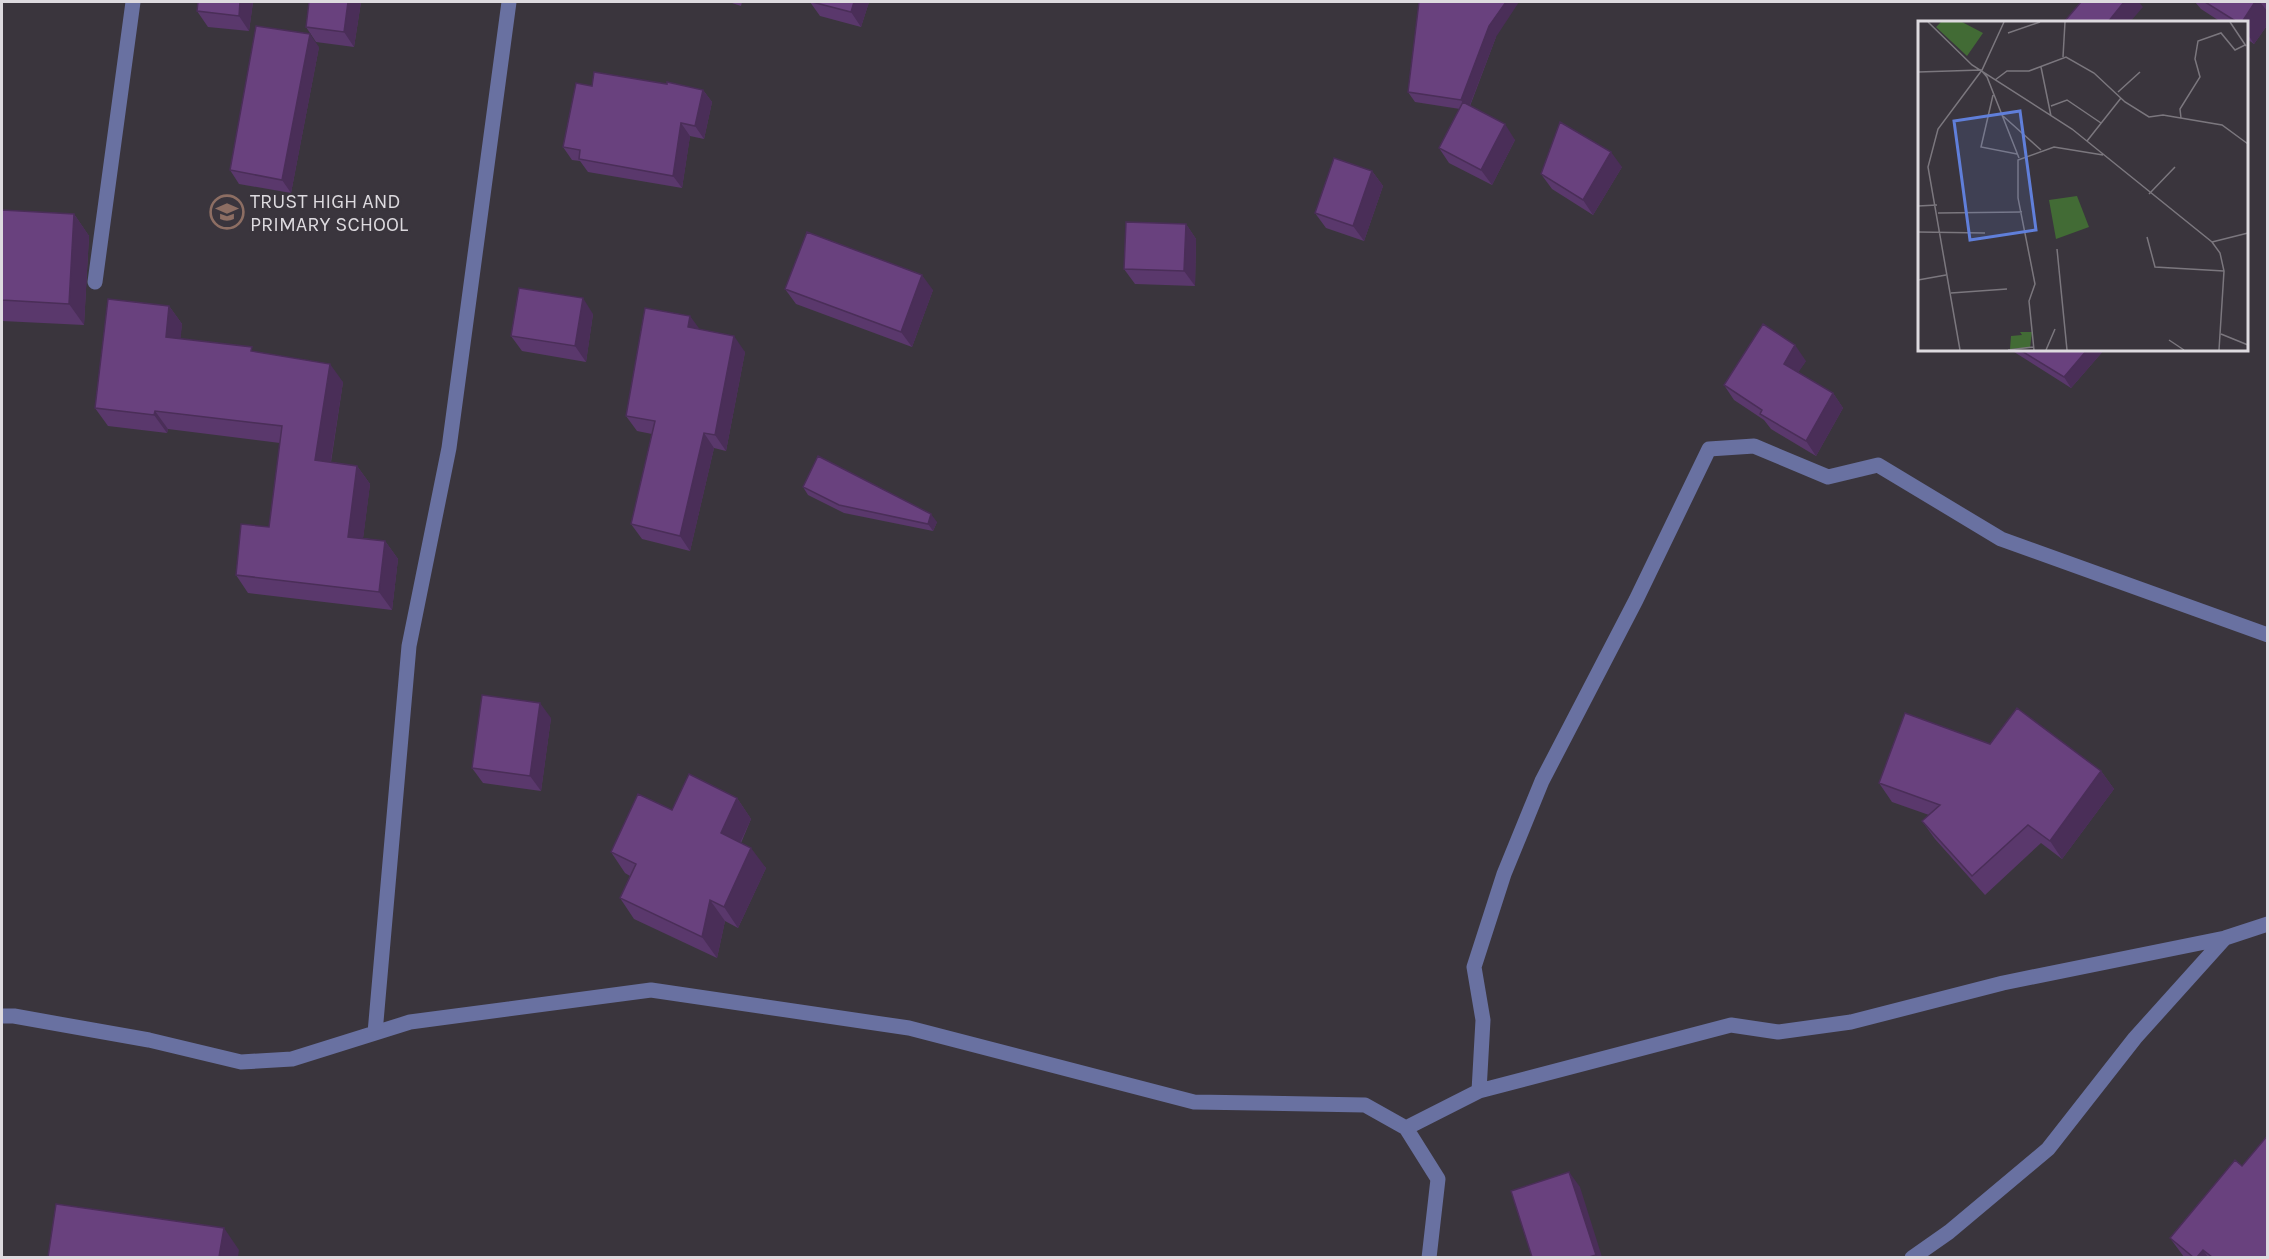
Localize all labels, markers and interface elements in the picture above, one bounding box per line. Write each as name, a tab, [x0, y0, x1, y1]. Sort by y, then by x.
inset map	[1918, 21, 2248, 351]
place label: TRUST HIGH AND PRIMARY SCHOOL	[250, 190, 409, 236]
school or university icon: TRUST HIGH AND PRIMARY SCHOOL	[209, 194, 245, 230]

